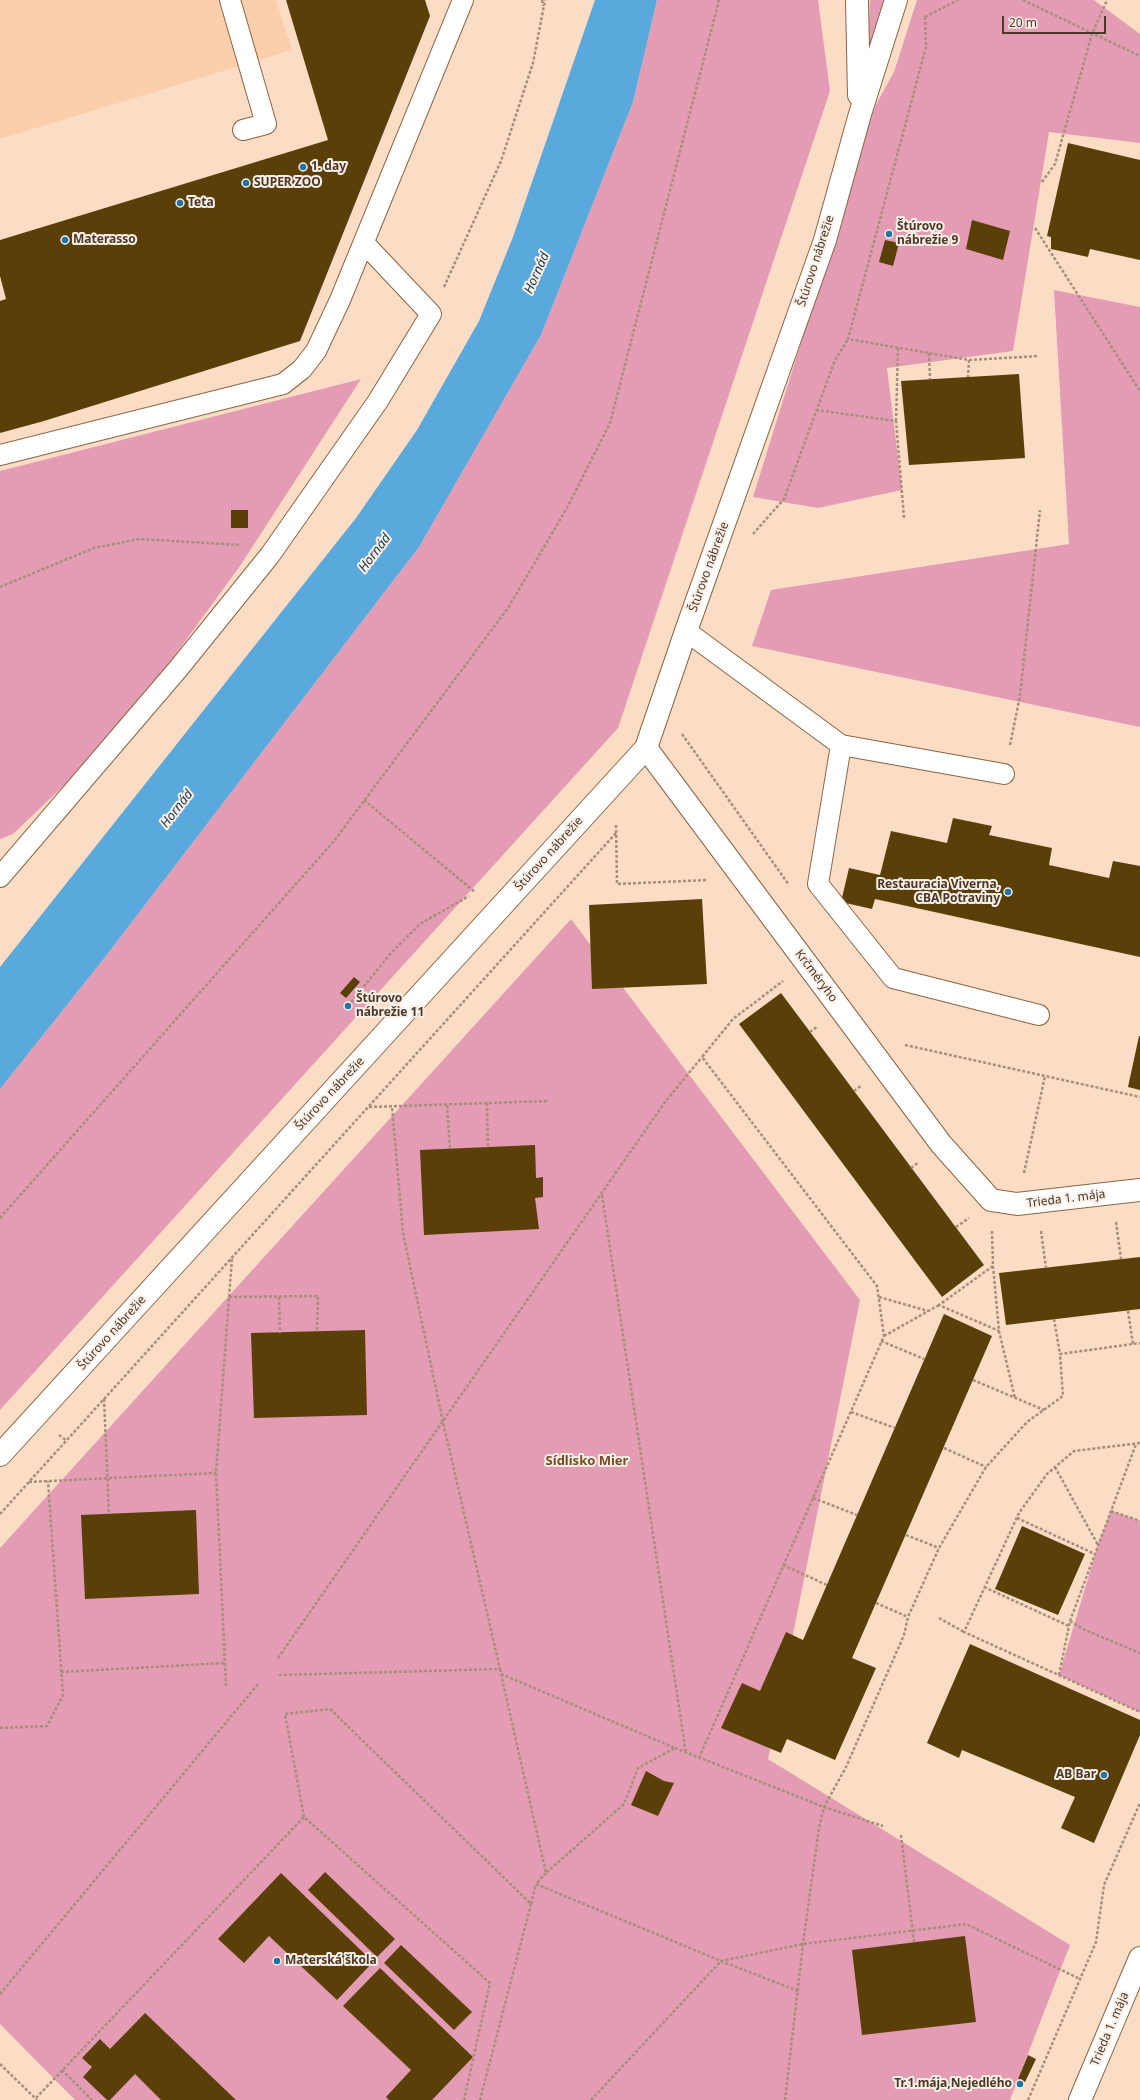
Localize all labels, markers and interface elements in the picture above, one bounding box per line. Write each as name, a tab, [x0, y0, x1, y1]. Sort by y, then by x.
scale bar	[1004, 8, 1108, 34]
text: 20 m	[1009, 14, 1037, 31]
place label: 1. day	[311, 160, 346, 174]
marker: 1. day	[298, 162, 308, 172]
place label: SUPER ZOO	[254, 176, 321, 190]
marker: SUPER ZOO	[241, 178, 251, 188]
place label: Teta	[188, 196, 214, 210]
marker: Teta	[175, 198, 185, 208]
street label: Štúrovo nábrežie	[794, 214, 838, 308]
place label: Štúrovo nábrežie 9	[897, 220, 958, 248]
marker: Štúrovo nábrežie 9	[884, 229, 894, 239]
place label: Materasso	[73, 233, 136, 247]
marker: Materasso	[60, 235, 70, 245]
water label: Hornád	[521, 250, 553, 296]
street label: Štúrovo nábrežie	[686, 520, 732, 614]
water label: Hornád	[356, 531, 394, 575]
water label: Hornád	[157, 787, 197, 831]
street label: Štúrovo nábrežie	[512, 814, 586, 894]
place label: Restauracia Viverna, CBA Potraviny	[877, 878, 1000, 906]
marker: Restauracia Viverna, CBA Potraviny	[1003, 887, 1013, 897]
street label: Krčméryho	[792, 947, 840, 1005]
place label: Štúrovo nábrežie 11	[356, 992, 424, 1020]
marker: Štúrovo nábrežie 11	[343, 1001, 353, 1011]
street label: Štúrovo nábrežie	[292, 1054, 368, 1134]
street label: Trieda 1. mája	[1026, 1187, 1106, 1211]
street label: Štúrovo nábrežie	[75, 1293, 149, 1373]
district label: Sídlisko Mier	[546, 1453, 628, 1469]
place label: AB Bar	[1056, 1768, 1096, 1782]
marker: AB Bar	[1099, 1770, 1109, 1780]
place label: Materská škola	[285, 1954, 377, 1968]
marker: Materská škola	[272, 1956, 282, 1966]
street label: Trieda 1. mája	[1088, 1990, 1132, 2068]
place label: Tr.1.mája,Nejedlého	[894, 2077, 1012, 2091]
marker: Tr.1.mája,Nejedlého	[1015, 2079, 1025, 2089]

